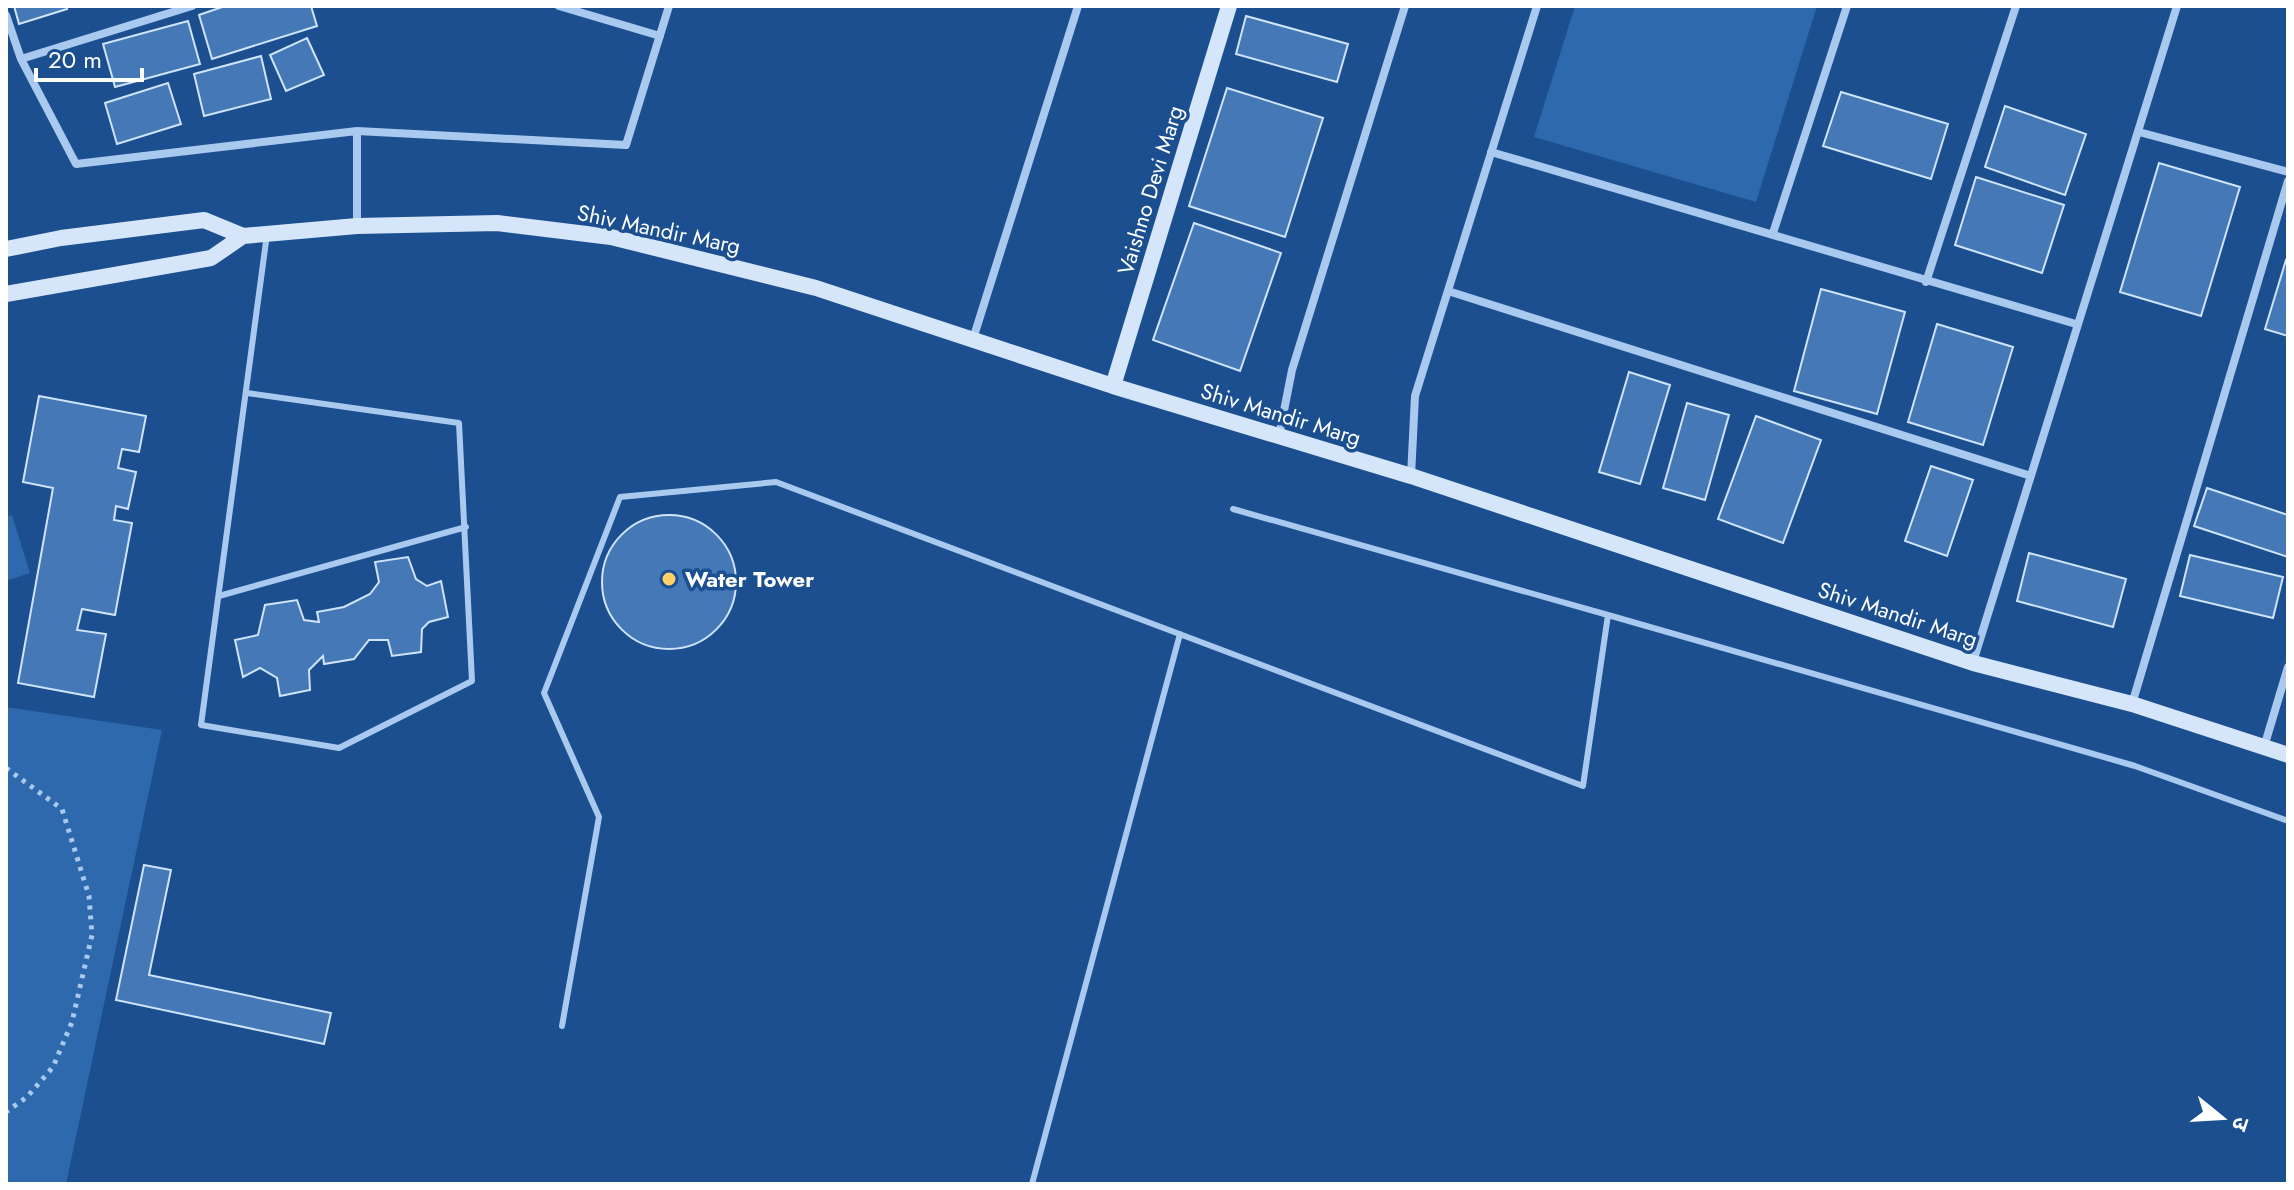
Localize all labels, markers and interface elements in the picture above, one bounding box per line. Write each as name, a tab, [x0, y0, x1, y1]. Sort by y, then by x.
scale bar	[36, 32, 142, 82]
text: 20 m	[48, 42, 102, 77]
street label: Vaishno Devi Marg	[1109, 101, 1191, 279]
street label: Shiv Mandir Marg	[574, 196, 744, 262]
street label: Shiv Mandir Marg	[1197, 374, 1365, 454]
place label: Water Tower	[685, 563, 814, 595]
marker: Water Tower	[660, 570, 678, 588]
street label: Shiv Mandir Marg	[1814, 573, 1982, 655]
north arrow	[2182, 1078, 2262, 1158]
text: उ	[2223, 1113, 2258, 1136]

